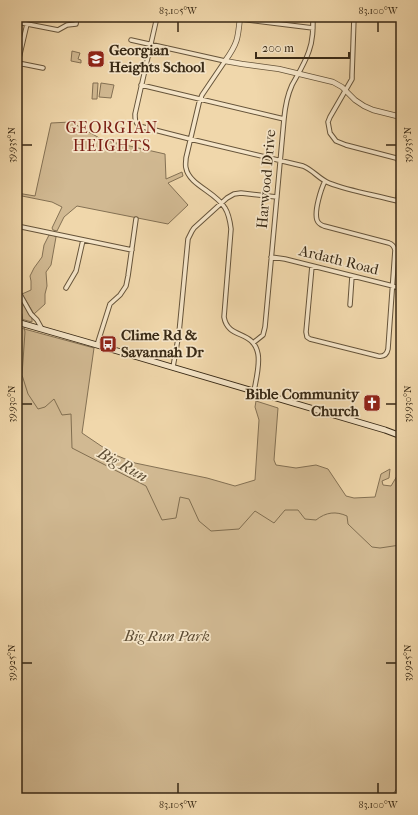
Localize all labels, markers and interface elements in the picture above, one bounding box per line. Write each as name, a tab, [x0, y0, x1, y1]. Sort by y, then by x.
text: 83.105°W	[159, 5, 198, 17]
text: 83.100°W	[358, 5, 399, 17]
scale bar	[256, 34, 349, 60]
place label: Georgian Heights School	[109, 41, 206, 76]
text: 200 m	[262, 41, 294, 55]
school or university icon: Georgian Heights School	[86, 49, 106, 69]
district label: GEORGIAN HEIGHTS	[66, 118, 158, 155]
text: 39.935°N	[6, 127, 18, 163]
text: 39.935°N	[402, 127, 414, 163]
street label: Harwood Drive	[253, 128, 279, 229]
street label: Ardath Road	[296, 241, 381, 279]
place label: Clime Rd & Savannah Dr	[121, 326, 204, 361]
bus stop icon: Clime Rd & Savannah Dr	[98, 334, 118, 354]
text: 39.930°N	[6, 385, 18, 423]
place label: Bible Community Church	[245, 385, 360, 420]
text: 39.930°N	[402, 385, 414, 423]
church icon: Bible Community Church	[362, 393, 382, 413]
water label: Big Run	[94, 443, 151, 486]
park label: Big Run Park	[123, 627, 210, 645]
text: 39.925°N	[6, 644, 18, 682]
text: 39.925°N	[402, 644, 414, 682]
text: 83.105°W	[159, 799, 198, 811]
text: 83.100°W	[358, 799, 399, 811]

